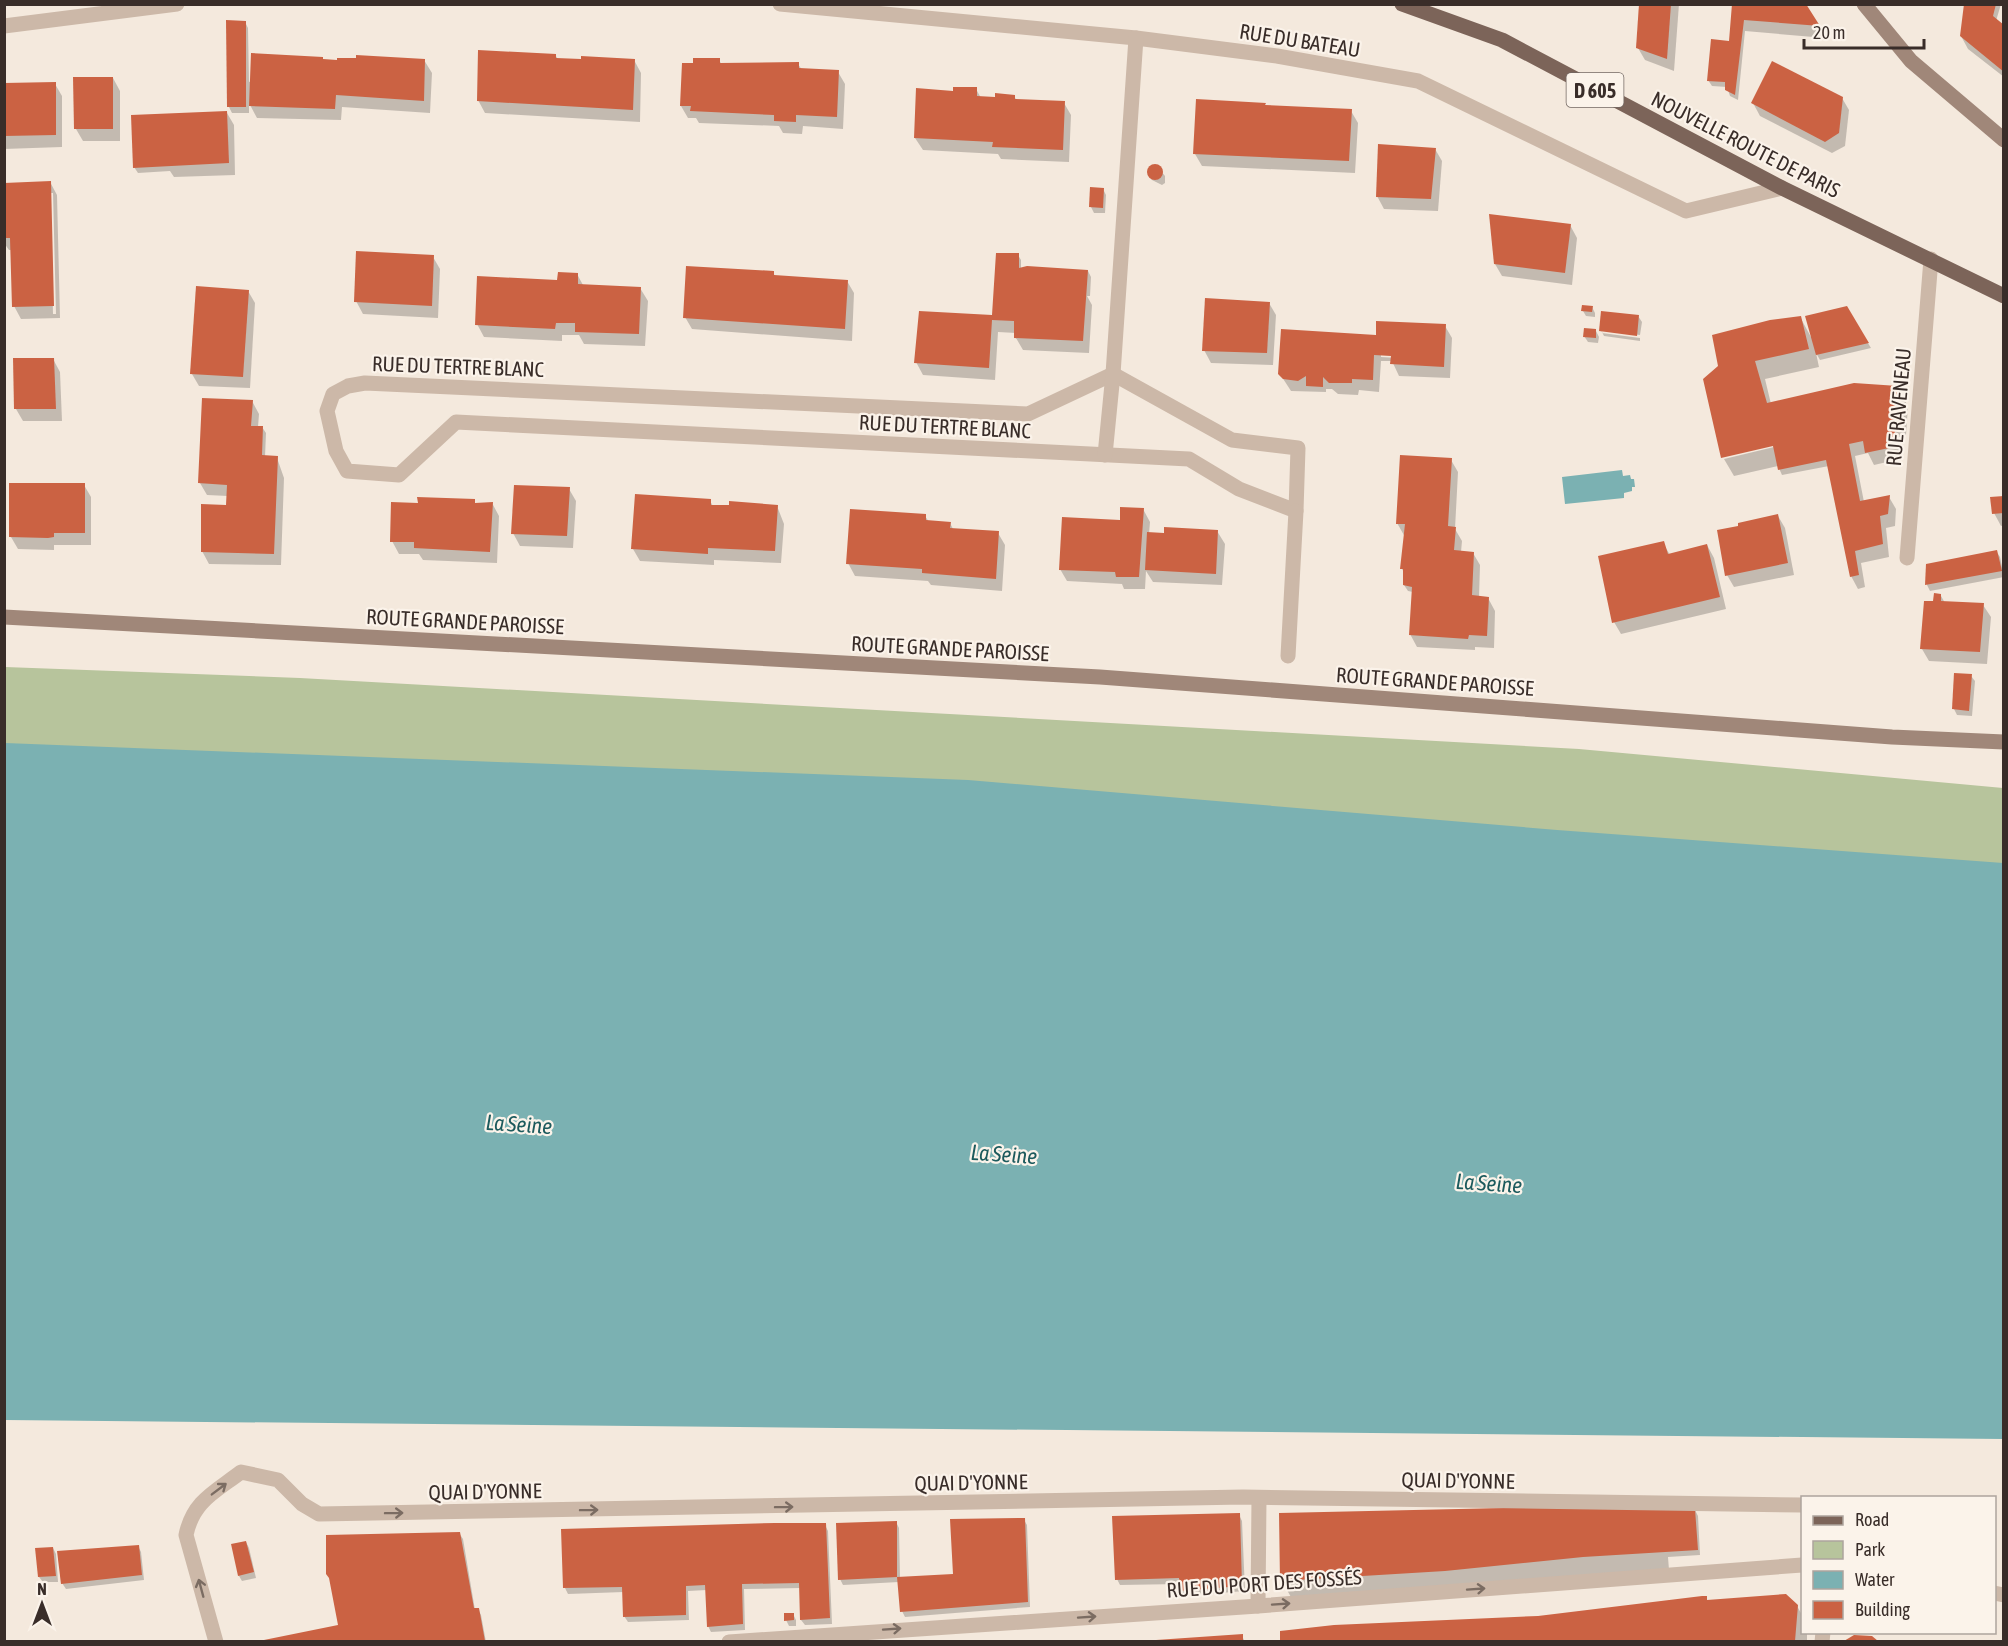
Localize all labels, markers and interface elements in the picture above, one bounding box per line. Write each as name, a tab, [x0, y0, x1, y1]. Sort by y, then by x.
scale bar	[1804, 12, 1924, 50]
street label: RUE DU BATEAU	[1238, 19, 1362, 61]
text: 20 m	[1813, 22, 1845, 43]
road number: D 605	[1566, 73, 1624, 107]
street label: NOUVELLE ROUTE DE PARIS	[1648, 86, 1844, 202]
street label: RUE RAVENEAU	[1881, 347, 1915, 467]
street label: RUE DU TERTRE BLANC	[372, 351, 545, 381]
street label: RUE DU TERTRE BLANC	[858, 410, 1032, 443]
street label: ROUTE GRANDE PAROISSE	[365, 604, 565, 638]
street label: ROUTE GRANDE PAROISSE	[850, 631, 1050, 665]
street label: ROUTE GRANDE PAROISSE	[1335, 662, 1535, 700]
water label: La Seine	[485, 1109, 553, 1139]
water label: La Seine	[970, 1139, 1038, 1169]
water label: La Seine	[1455, 1168, 1523, 1198]
street label: QUAI D'YONNE	[1401, 1467, 1515, 1493]
street label: QUAI D'YONNE	[914, 1469, 1028, 1495]
street label: QUAI D'YONNE	[428, 1478, 542, 1504]
one-way arrow	[210, 1483, 226, 1495]
legend	[1801, 1496, 1996, 1634]
one-way arrow	[774, 1501, 794, 1513]
one-way arrow	[579, 1504, 599, 1516]
one-way arrow	[384, 1507, 404, 1519]
text: Road	[1855, 1509, 1889, 1530]
text: Park	[1855, 1539, 1885, 1560]
street label: RUE DU PORT DES FOSSÉS	[1166, 1564, 1362, 1602]
text: Water	[1855, 1569, 1895, 1590]
north arrow	[12, 1574, 72, 1634]
one-way arrow	[195, 1579, 206, 1598]
text: N	[37, 1580, 47, 1598]
one-way arrow	[1465, 1583, 1485, 1594]
one-way arrow	[1271, 1598, 1291, 1609]
text: Building	[1855, 1599, 1910, 1620]
one-way arrow	[1076, 1611, 1096, 1622]
one-way arrow	[882, 1624, 902, 1635]

